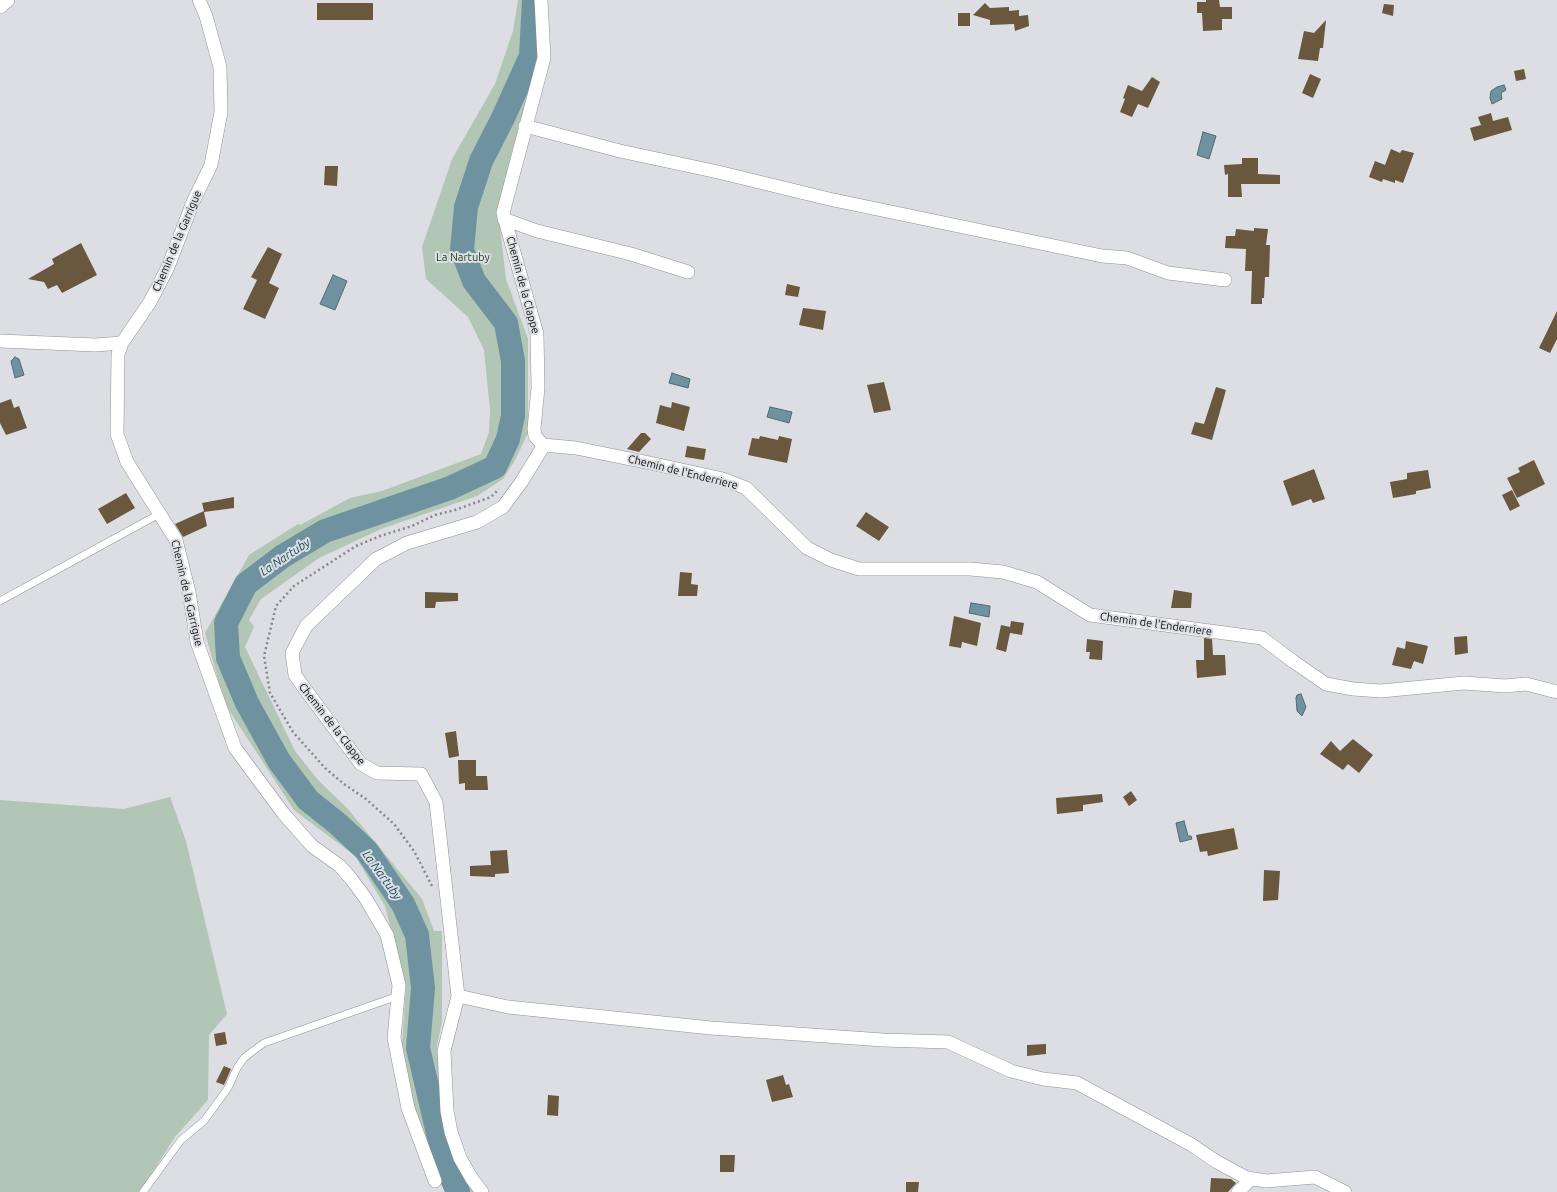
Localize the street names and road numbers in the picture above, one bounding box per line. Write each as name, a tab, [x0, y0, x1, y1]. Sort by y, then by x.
street label: Chemin de la Garrigue	[150, 188, 204, 294]
street label: Chemin de la Clappe	[504, 235, 542, 335]
street label: Chemin de l'Enderriere	[627, 452, 739, 492]
street label: Chemin de la Garrigue	[168, 539, 206, 647]
street label: Chemin de l'Enderriere	[1099, 610, 1213, 638]
street label: Chemin de la Clappe	[296, 680, 368, 768]

